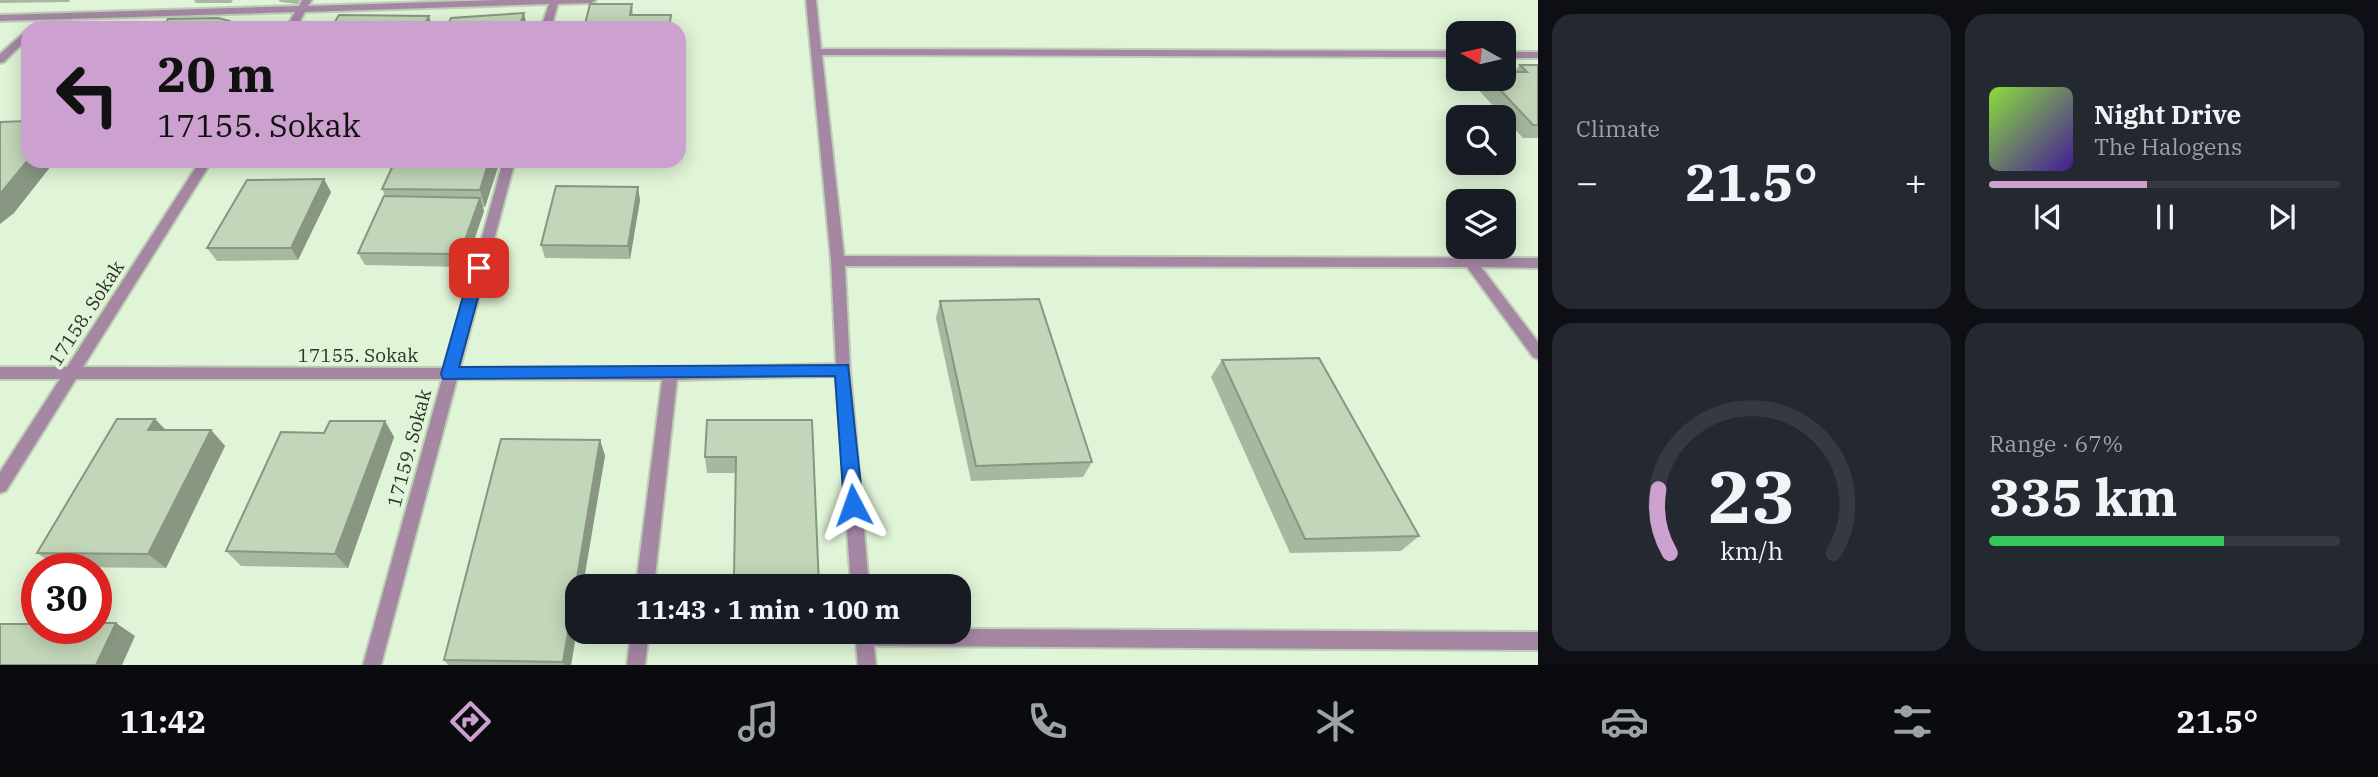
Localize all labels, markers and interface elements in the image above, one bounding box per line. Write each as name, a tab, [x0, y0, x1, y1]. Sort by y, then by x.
north arrow	[1446, 21, 1516, 91]
map controls	[1446, 21, 1516, 259]
text: 20 m	[157, 42, 275, 105]
icon: left	[42, 49, 133, 140]
text: Night Drive	[2094, 97, 2241, 131]
text: 17155. Sokak	[157, 104, 361, 146]
button: search	[1446, 105, 1516, 175]
text: Climate	[1576, 113, 1660, 143]
text: The Halogens	[2094, 131, 2242, 161]
text: 21.5°	[1685, 148, 1818, 215]
text: −	[1576, 157, 1599, 206]
text: +	[1904, 157, 1927, 206]
button: layers	[1446, 189, 1516, 259]
icon: previous	[2029, 198, 2067, 236]
icon: pause	[2146, 198, 2184, 236]
icon: next	[2263, 198, 2301, 236]
pin	[449, 238, 509, 298]
icon: arrive	[460, 249, 498, 287]
street label: 17158. Sokak	[43, 256, 129, 370]
street label: 17155. Sokak	[298, 343, 418, 367]
street label: 17159. Sokak	[382, 386, 436, 510]
text: Range · 67%	[1989, 428, 2123, 458]
text: 23	[1708, 448, 1795, 543]
text: 335 km	[1989, 463, 2178, 530]
position arrow	[816, 468, 890, 542]
text: km/h	[1720, 534, 1783, 567]
speed limit sign: 30	[21, 553, 112, 644]
text: 11:43 · 1 min · 100 m	[636, 592, 900, 626]
icon: directions	[446, 697, 495, 746]
icon: music	[734, 697, 783, 746]
icon: phone	[1023, 697, 1072, 746]
icon: climate	[1311, 697, 1360, 746]
icon: car	[1600, 697, 1649, 746]
icon: filters	[1888, 697, 1937, 746]
text: 11:42	[120, 700, 206, 742]
text: 21.5°	[2177, 700, 2258, 742]

